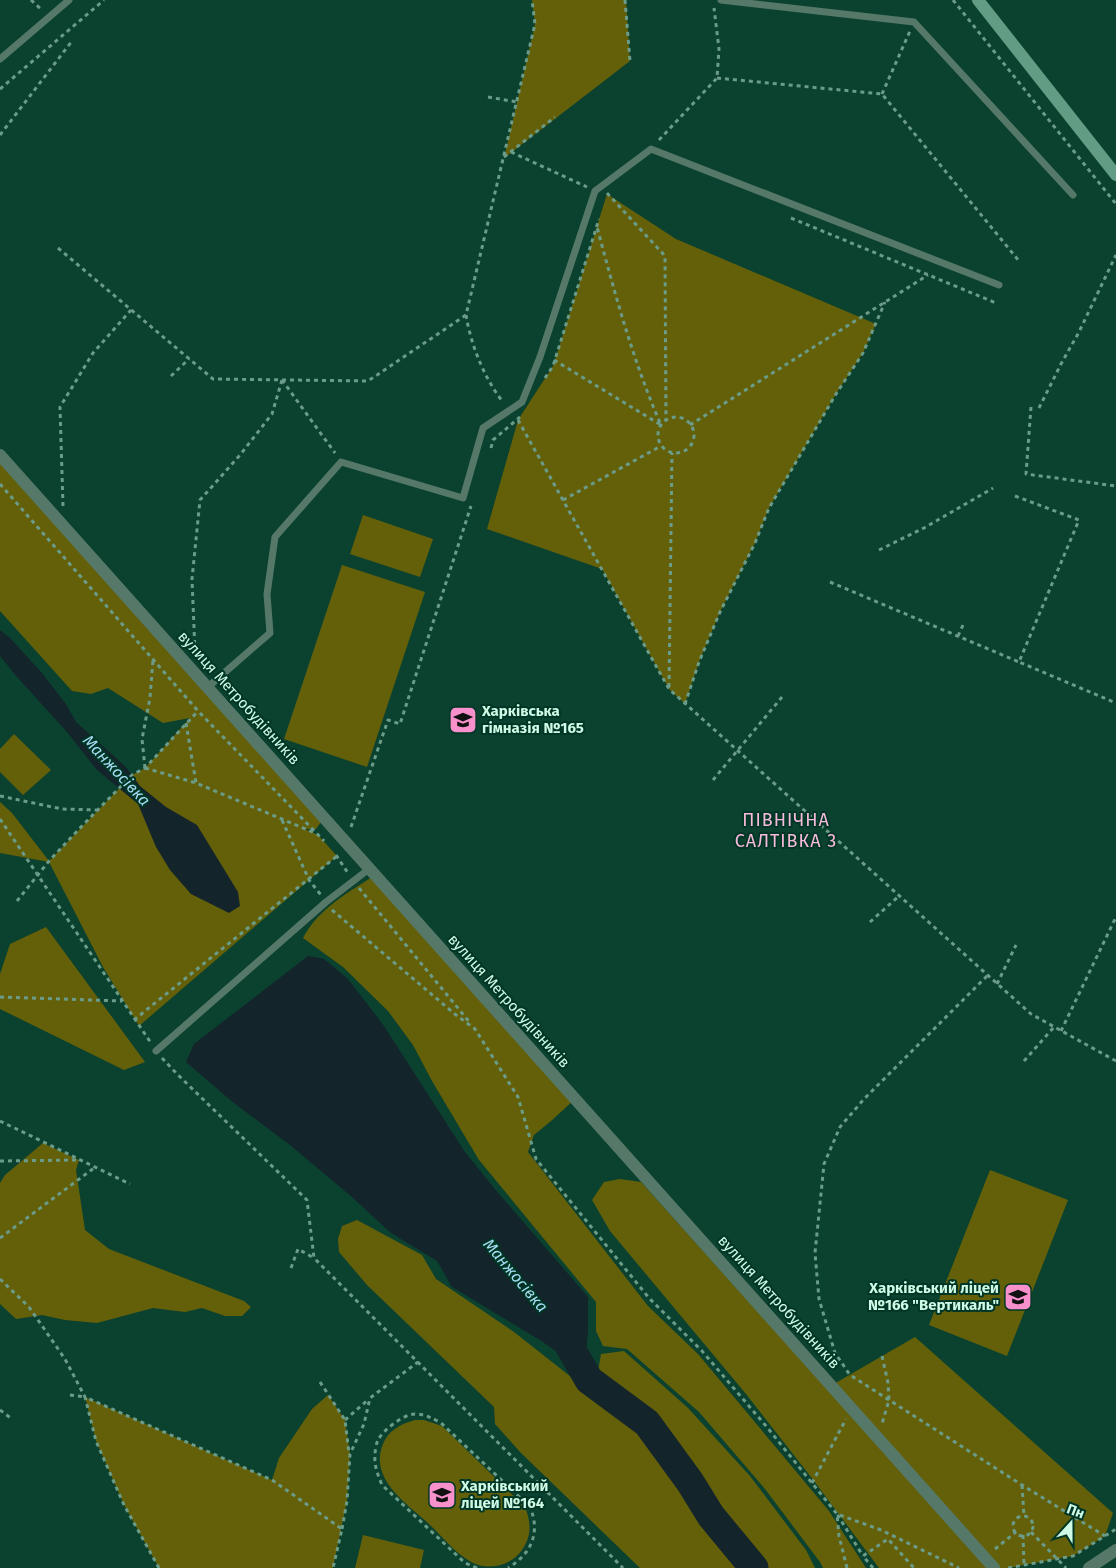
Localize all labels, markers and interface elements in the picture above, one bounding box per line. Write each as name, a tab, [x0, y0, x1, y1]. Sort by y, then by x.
street label: вулиця Метробудівників	[174, 628, 304, 768]
place label: Харківська гімназія №165	[481, 702, 584, 737]
school or university icon: Харківська гімназія №165	[448, 705, 478, 735]
water label: Манжосівка	[79, 731, 154, 810]
district label: ПІВНІЧНА САЛТІВКА 3	[735, 809, 837, 852]
street label: вулиця Метробудівників	[444, 931, 574, 1071]
street label: вулиця Метробудівників	[714, 1232, 844, 1372]
water label: Манжосівка	[479, 1235, 552, 1316]
place label: Харківський ліцей №166 "Вертикаль"	[868, 1279, 999, 1314]
school or university icon: Харківський ліцей №166 "Вертикаль"	[1003, 1282, 1033, 1312]
place label: Харківський ліцей №164	[460, 1477, 548, 1512]
school or university icon: Харківський ліцей №164	[427, 1480, 457, 1510]
north arrow	[1046, 1498, 1096, 1548]
text: Пн	[1064, 1500, 1087, 1522]

